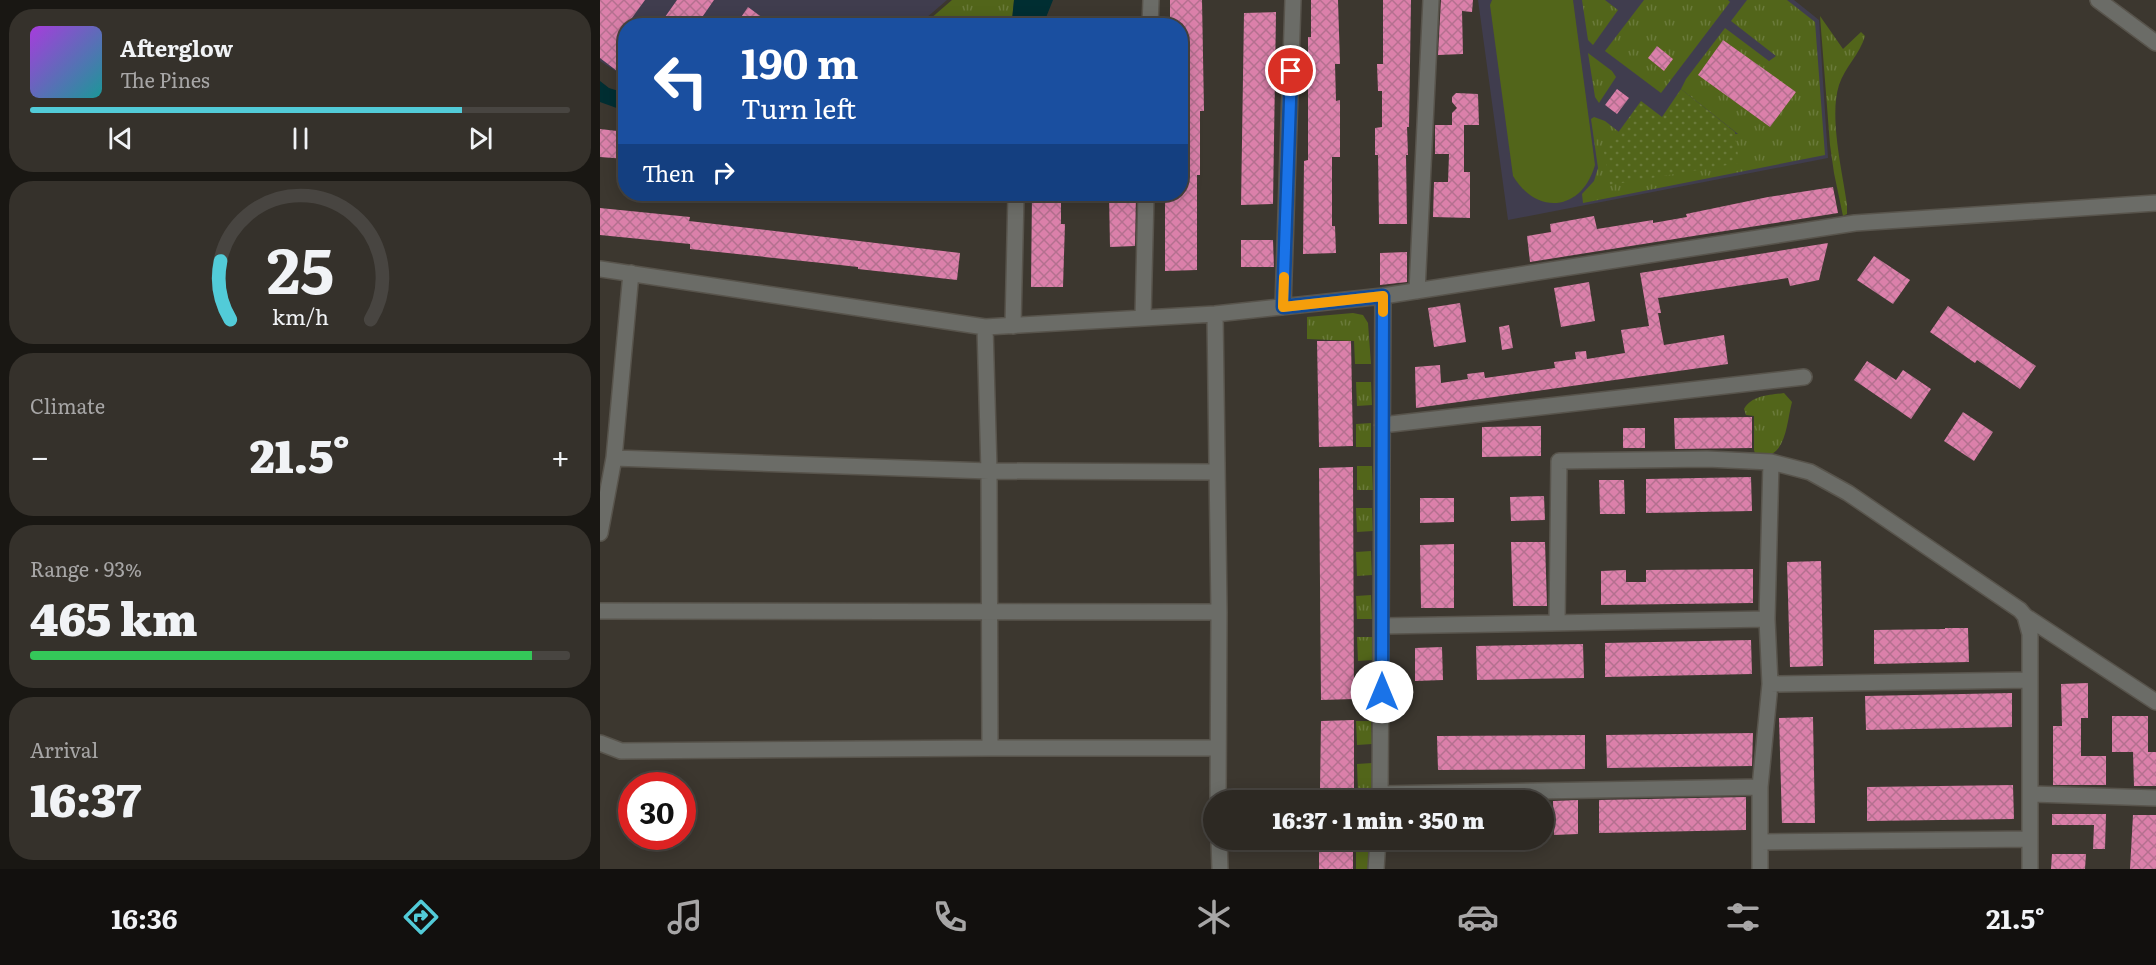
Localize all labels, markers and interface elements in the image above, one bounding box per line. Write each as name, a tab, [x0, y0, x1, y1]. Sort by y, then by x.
text: 190 m	[741, 30, 859, 92]
text: Afterglow	[120, 31, 233, 64]
icon: left	[642, 42, 720, 120]
pin	[1265, 45, 1316, 96]
icon: arrive	[1274, 54, 1307, 87]
text: The Pines	[120, 64, 210, 94]
text: Turn left	[741, 87, 856, 127]
icon: previous	[104, 122, 137, 155]
icon: pause	[284, 122, 317, 155]
icon: next	[464, 122, 497, 155]
text: Then	[642, 156, 695, 189]
icon: right	[707, 156, 740, 189]
text: 25	[266, 221, 334, 313]
text: km/h	[271, 300, 329, 332]
text: Climate	[30, 390, 105, 420]
text: 21.5°	[250, 420, 350, 487]
text: −	[30, 430, 49, 479]
text: +	[551, 430, 570, 479]
text: Range · 93%	[30, 553, 142, 583]
text: 465 km	[30, 583, 198, 650]
position arrow	[1350, 660, 1414, 724]
text: Arrival	[30, 734, 98, 764]
text: 16:37	[30, 764, 141, 831]
speed limit sign: 30	[618, 772, 696, 850]
text: 16:37 · 1 min · 350 m	[1273, 803, 1484, 836]
icon: directions	[400, 896, 442, 938]
icon: music	[664, 896, 706, 938]
icon: phone	[929, 896, 971, 938]
icon: climate	[1193, 896, 1235, 938]
icon: car	[1457, 896, 1499, 938]
icon: filters	[1722, 896, 1764, 938]
text: 16:36	[111, 897, 178, 937]
text: 21.5°	[1986, 897, 2045, 937]

